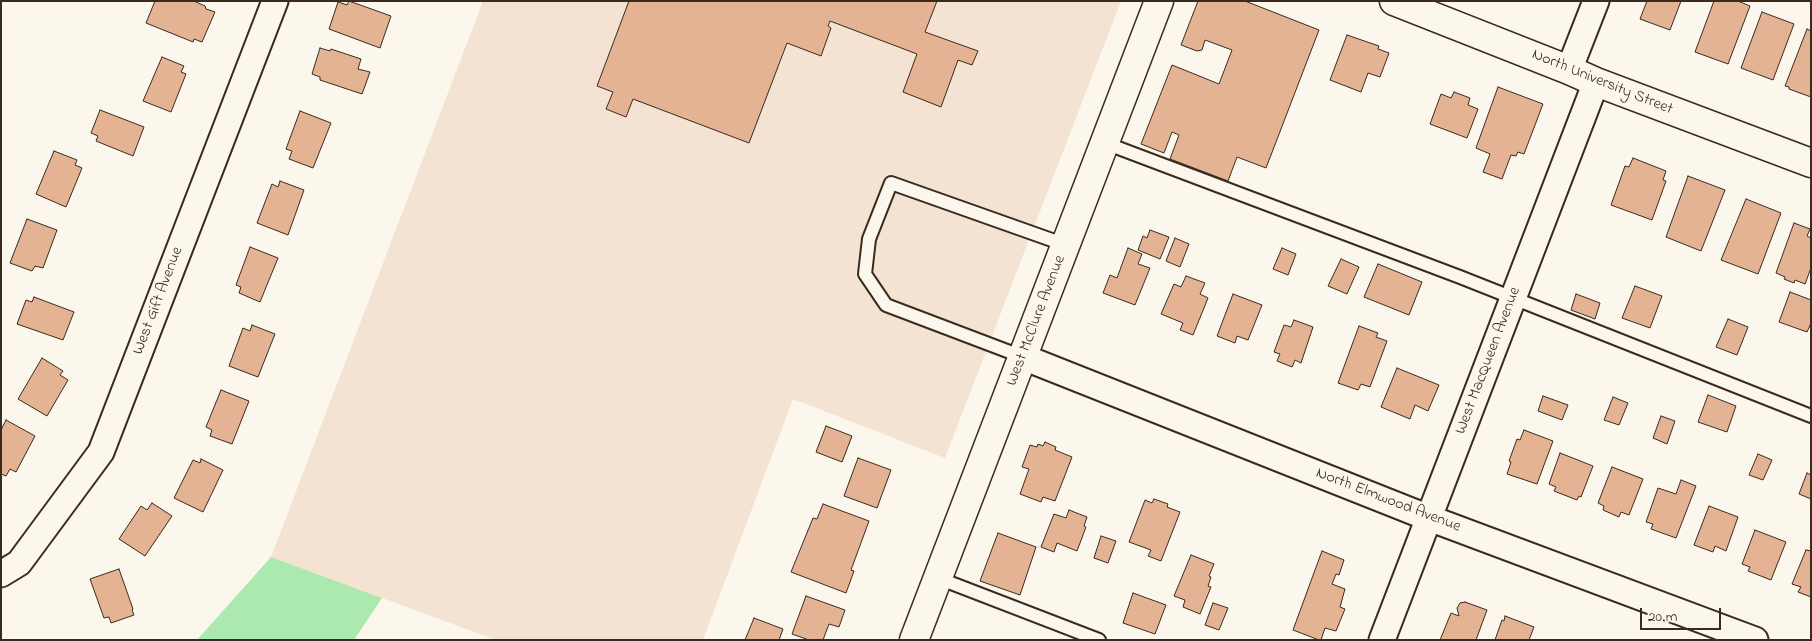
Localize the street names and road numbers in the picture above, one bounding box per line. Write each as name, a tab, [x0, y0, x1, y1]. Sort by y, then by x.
street label: North University Street	[1529, 46, 1675, 120]
street label: West Gift Avenue	[130, 244, 188, 358]
street label: West McClure Avenue	[1003, 253, 1071, 389]
street label: West MacQueen Avenue	[1452, 285, 1526, 437]
street label: North Elmwood Avenue	[1313, 465, 1463, 537]

